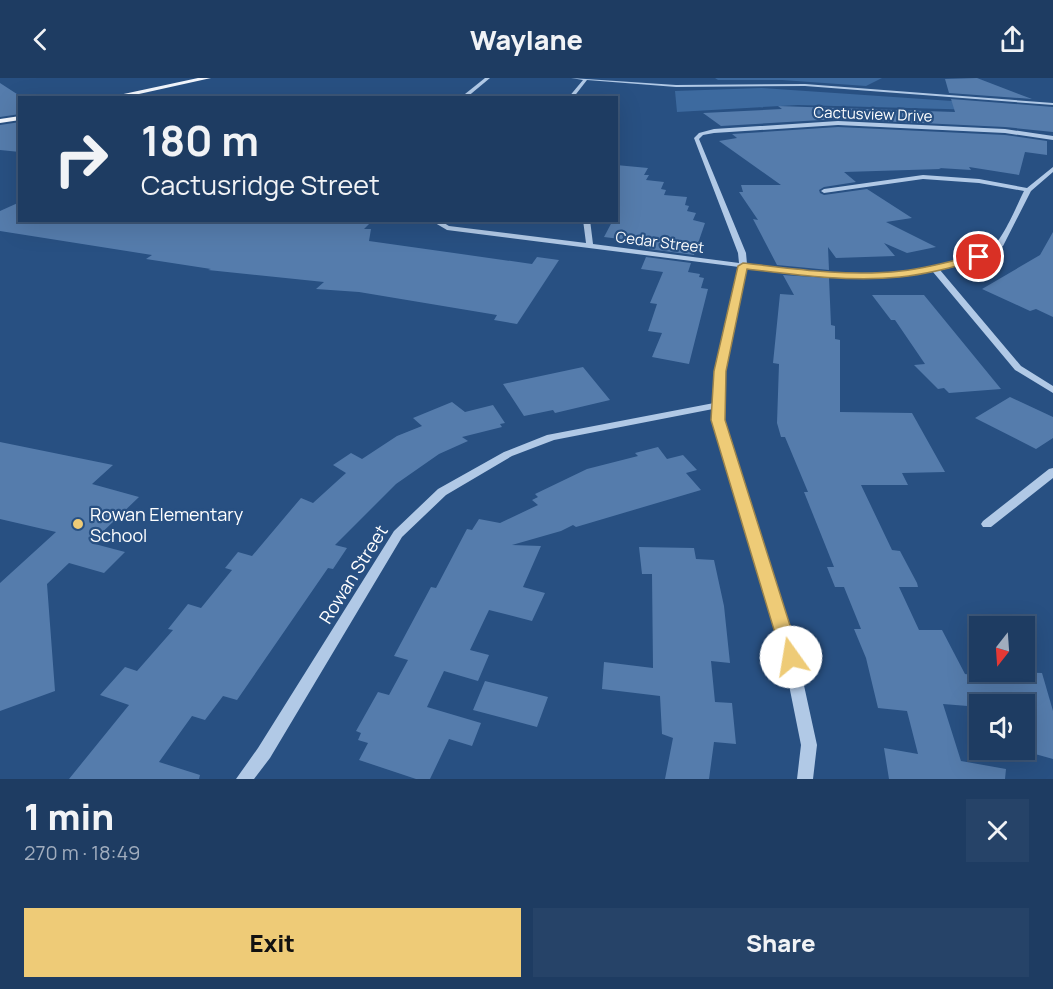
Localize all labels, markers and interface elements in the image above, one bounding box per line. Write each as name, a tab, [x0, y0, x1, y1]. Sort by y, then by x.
text: Waylane	[470, 21, 583, 58]
icon: back	[24, 23, 57, 56]
icon: share	[996, 23, 1029, 56]
street label: Cactusview Drive	[813, 101, 933, 127]
text: 180 m	[141, 111, 259, 169]
icon: right	[42, 120, 120, 198]
text: Cactusridge Street	[141, 166, 380, 203]
street label: Cedar Street	[614, 226, 706, 258]
pin	[953, 231, 1004, 282]
icon: arrive	[962, 240, 995, 273]
place label: Rowan Elementary School	[90, 502, 244, 547]
marker: Rowan Elementary School	[71, 517, 85, 531]
street label: Rowan Street	[313, 520, 393, 628]
north arrow	[969, 616, 1035, 682]
map controls	[969, 616, 1035, 760]
position arrow	[759, 625, 823, 689]
button: sound	[969, 694, 1035, 760]
text: 1 min	[24, 792, 114, 841]
button: close	[966, 799, 1029, 862]
text: 270 m · 18:49	[24, 839, 141, 866]
button: Exit	[24, 908, 521, 977]
button: Share	[533, 908, 1029, 977]

